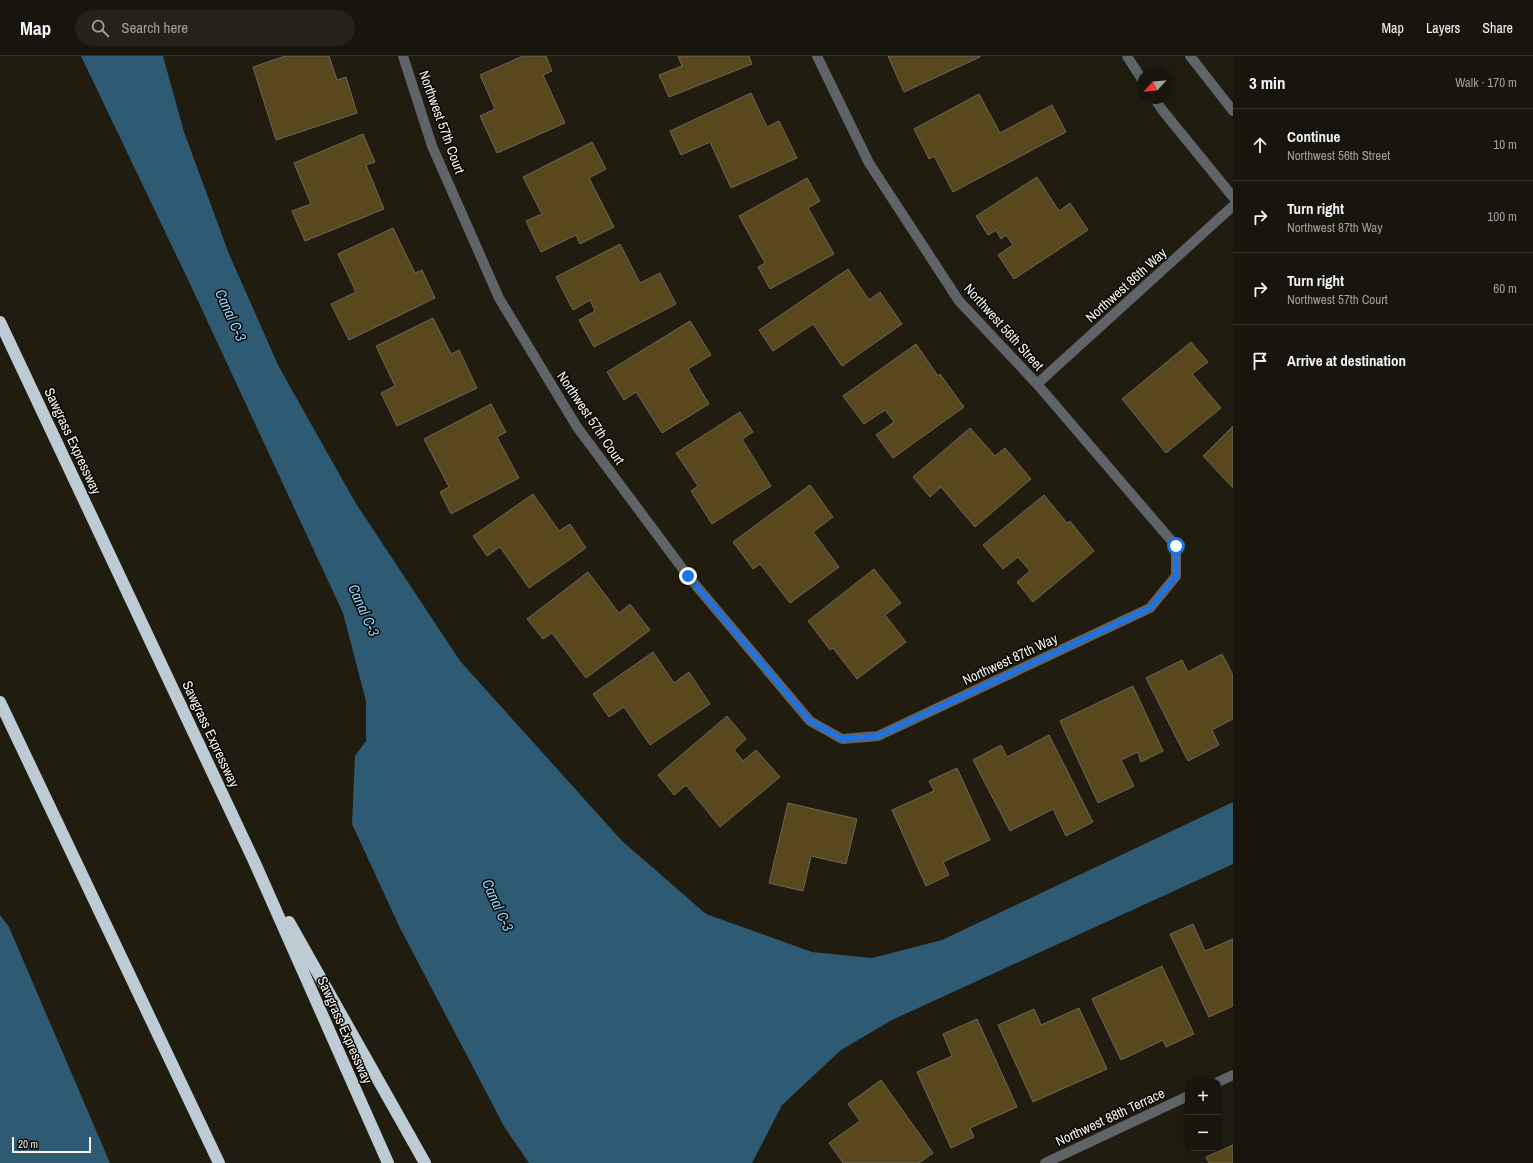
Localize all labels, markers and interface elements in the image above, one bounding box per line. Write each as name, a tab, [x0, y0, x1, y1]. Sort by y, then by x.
search box	[75, 10, 355, 46]
text: Map	[20, 15, 51, 41]
icon: search	[89, 17, 111, 39]
text: Search here	[121, 17, 188, 38]
text: Map	[1382, 19, 1404, 37]
text: Layers	[1426, 19, 1460, 37]
text: Share	[1482, 19, 1513, 37]
street label: Northwest 57th Court	[415, 68, 469, 176]
north arrow	[1137, 68, 1173, 104]
text: 3 min	[1249, 71, 1285, 94]
text: Walk · 170 m	[1455, 74, 1517, 91]
text: Continue	[1287, 126, 1340, 147]
icon: ahead	[1249, 134, 1271, 156]
text: 10 m	[1493, 136, 1517, 153]
text: Northwest 56th Street	[1287, 147, 1390, 164]
text: Turn right	[1287, 198, 1344, 219]
icon: right	[1249, 206, 1271, 228]
text: 100 m	[1487, 208, 1517, 225]
text: Northwest 87th Way	[1287, 219, 1383, 236]
street label: Northwest 86th Way	[1082, 244, 1170, 326]
text: Turn right	[1287, 270, 1344, 291]
icon: right	[1249, 278, 1271, 300]
street label: Northwest 56th Street	[960, 280, 1048, 374]
text: 60 m	[1493, 280, 1517, 297]
water label: Canal C-3	[210, 285, 252, 345]
text: Northwest 57th Court	[1287, 291, 1388, 308]
icon: arrive	[1249, 350, 1271, 372]
text: Arrive at destination	[1287, 350, 1406, 371]
street label: Northwest 57th Court	[553, 368, 629, 468]
street label: Sawgrass Expressway	[40, 385, 106, 497]
route start	[1167, 537, 1185, 555]
route end	[679, 567, 697, 585]
water label: Canal C-3	[343, 580, 385, 640]
street label: Northwest 87th Way	[960, 629, 1061, 689]
street label: Sawgrass Expressway	[178, 678, 244, 790]
water label: Canal C-3	[477, 875, 519, 935]
street label: Sawgrass Expressway	[313, 974, 377, 1087]
map controls	[1185, 1079, 1221, 1151]
button: +	[1185, 1079, 1221, 1115]
street label: Northwest 88th Terrace	[1053, 1084, 1167, 1150]
button: −	[1185, 1115, 1221, 1151]
scale bar	[12, 1135, 91, 1154]
text: 20 m	[18, 1137, 38, 1151]

